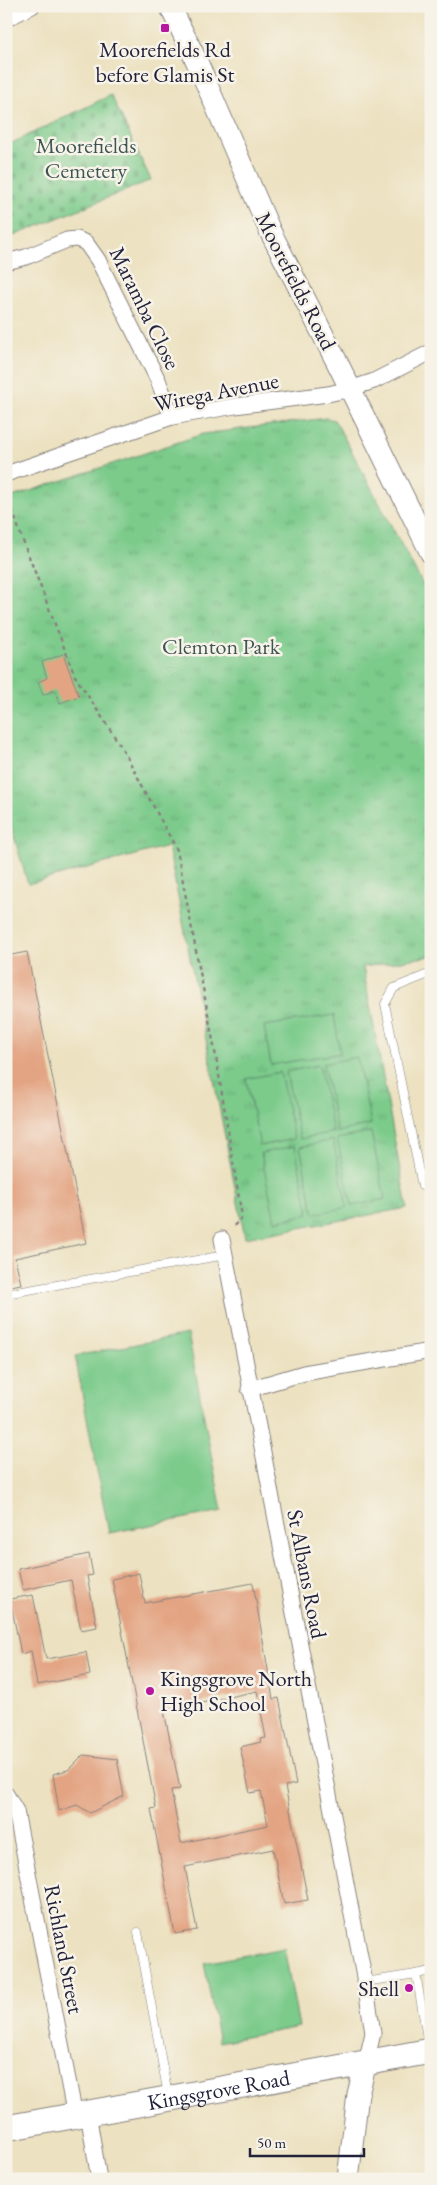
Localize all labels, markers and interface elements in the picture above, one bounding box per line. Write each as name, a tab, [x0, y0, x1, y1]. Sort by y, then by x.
marker: Moorefields Rd before Glamis St	[159, 22, 171, 34]
place label: Moorefields Rd before Glamis St	[96, 35, 234, 89]
park label: Moorefields Cemetery	[36, 131, 136, 185]
street label: Moorefields Road	[249, 207, 344, 356]
street label: Maramba Close	[103, 242, 187, 374]
street label: Wirega Avenue	[151, 366, 281, 418]
park label: Clemton Park	[162, 632, 281, 661]
street label: St Albans Road	[280, 1507, 334, 1642]
place label: Kingsgrove North High School	[160, 1664, 312, 1718]
marker: Kingsgrove North High School	[144, 1685, 156, 1697]
street label: Richland Street	[37, 1882, 91, 2016]
place label: Shell	[358, 1974, 399, 2003]
marker: Shell	[403, 1982, 415, 1994]
street label: Kingsgrove Road	[145, 2062, 293, 2117]
scale bar	[250, 2125, 363, 2157]
text: 50 m	[257, 2133, 286, 2152]

